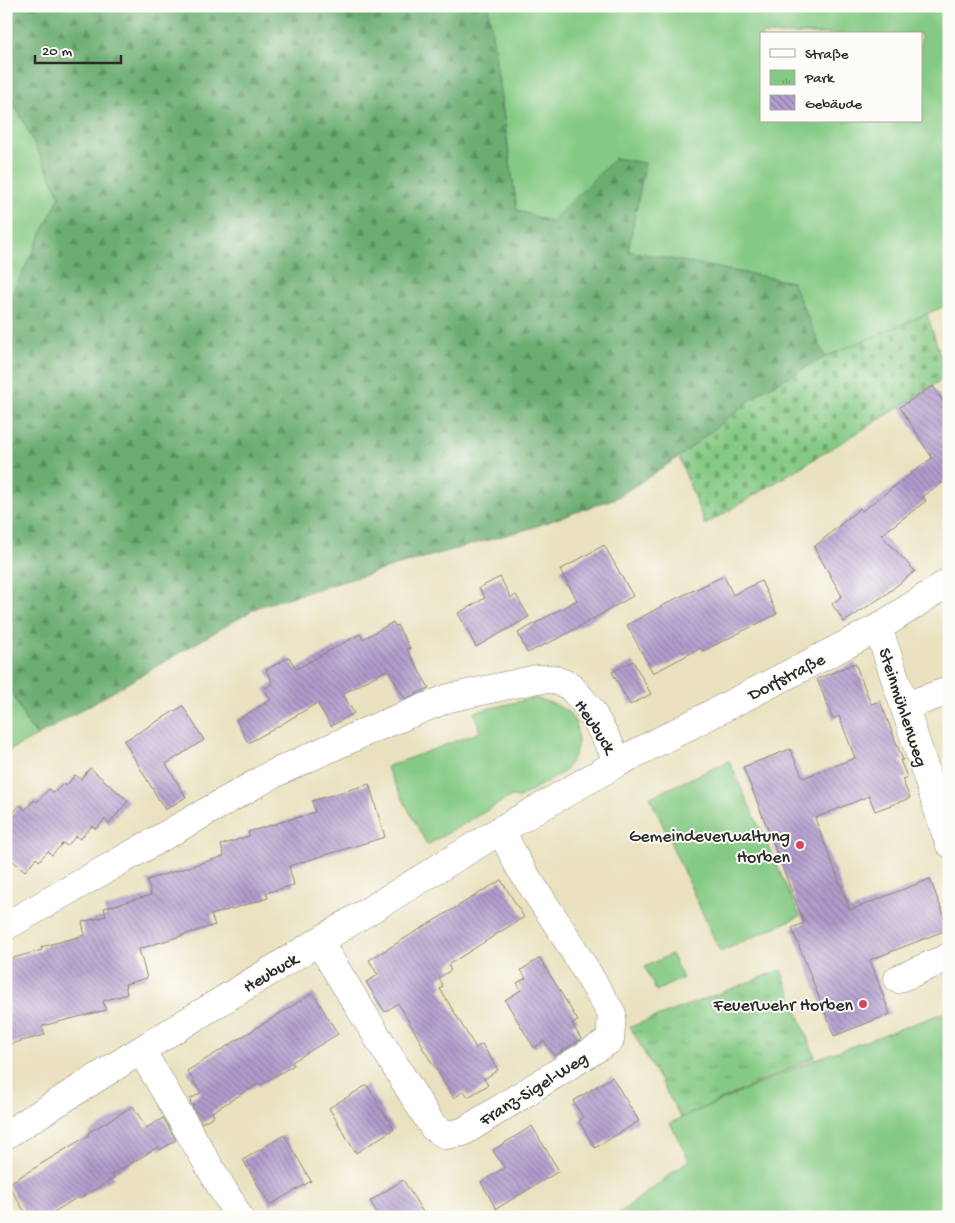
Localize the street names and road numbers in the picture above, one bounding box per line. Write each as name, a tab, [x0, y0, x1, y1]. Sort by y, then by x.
street label: Steinmühlenweg	[873, 646, 931, 770]
street label: Dorfstraße	[744, 650, 830, 707]
street label: Heubuck	[569, 696, 620, 760]
street label: Heubuck	[240, 949, 304, 999]
street label: Franz-Sigel-Weg	[475, 1048, 592, 1132]

